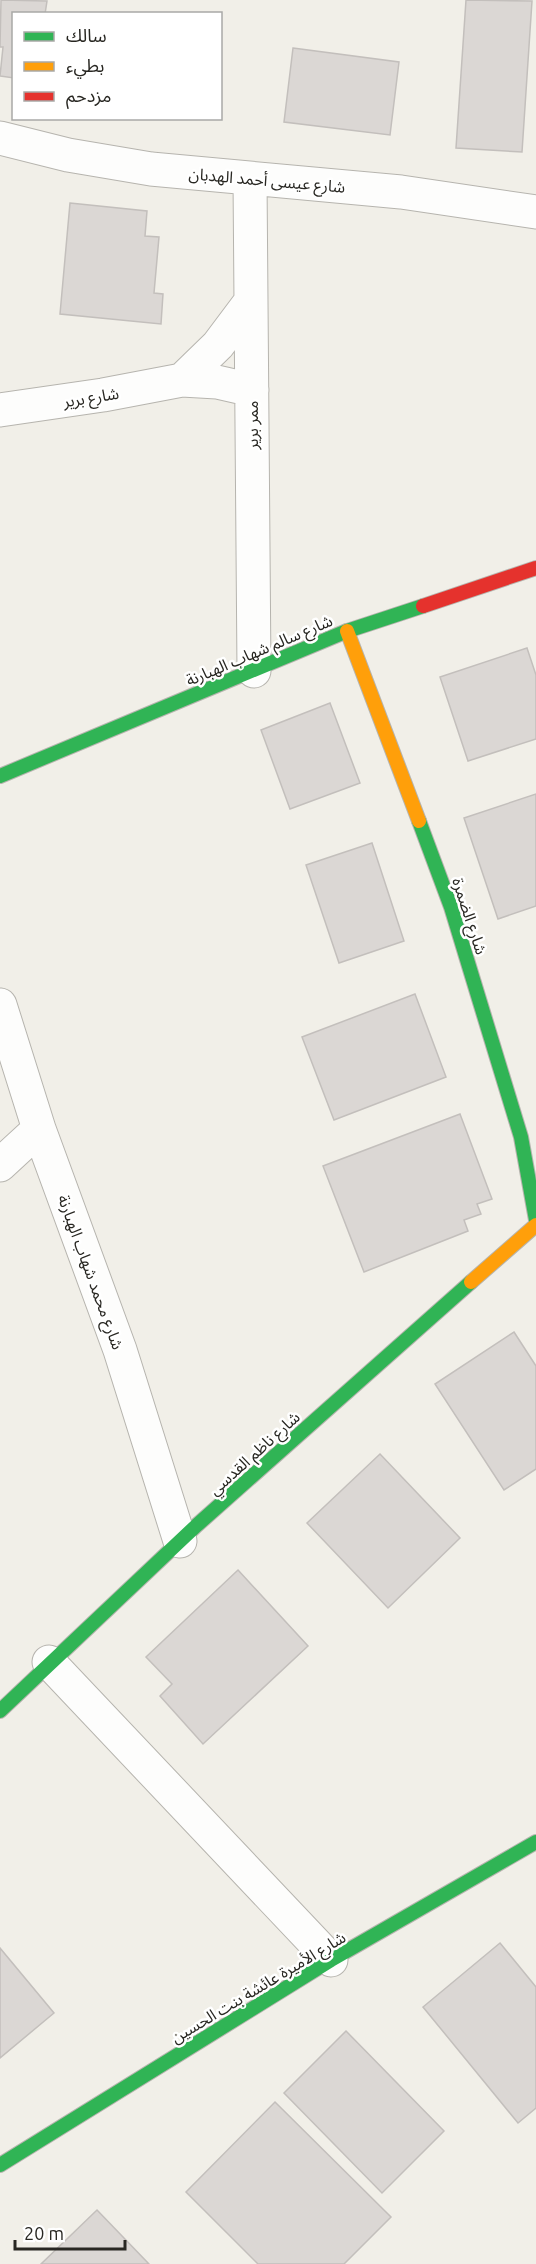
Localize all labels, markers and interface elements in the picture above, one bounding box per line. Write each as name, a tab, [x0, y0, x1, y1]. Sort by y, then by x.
legend	[12, 12, 222, 120]
text: سالك	[66, 25, 107, 45]
text: بطيء	[66, 55, 104, 79]
text: مزدحم	[66, 85, 111, 109]
street label: شارع عيسى أحمد الهدبان	[188, 164, 346, 200]
street label: شارع برير	[61, 384, 121, 414]
street label: ممر برير	[243, 401, 262, 450]
street label: شارع سالم شهاب الهبارنة	[183, 611, 337, 693]
street label: شارع الضمرة	[445, 875, 491, 958]
street label: شارع محمد شهاب الهبارنة	[51, 1192, 127, 1353]
street label: شارع ناظم القدسي	[205, 1407, 306, 1501]
street label: شارع الأميرة عائشة بنت الحسين	[167, 1928, 351, 2050]
scale bar	[15, 2213, 124, 2251]
text: 20 m	[24, 2223, 64, 2243]

